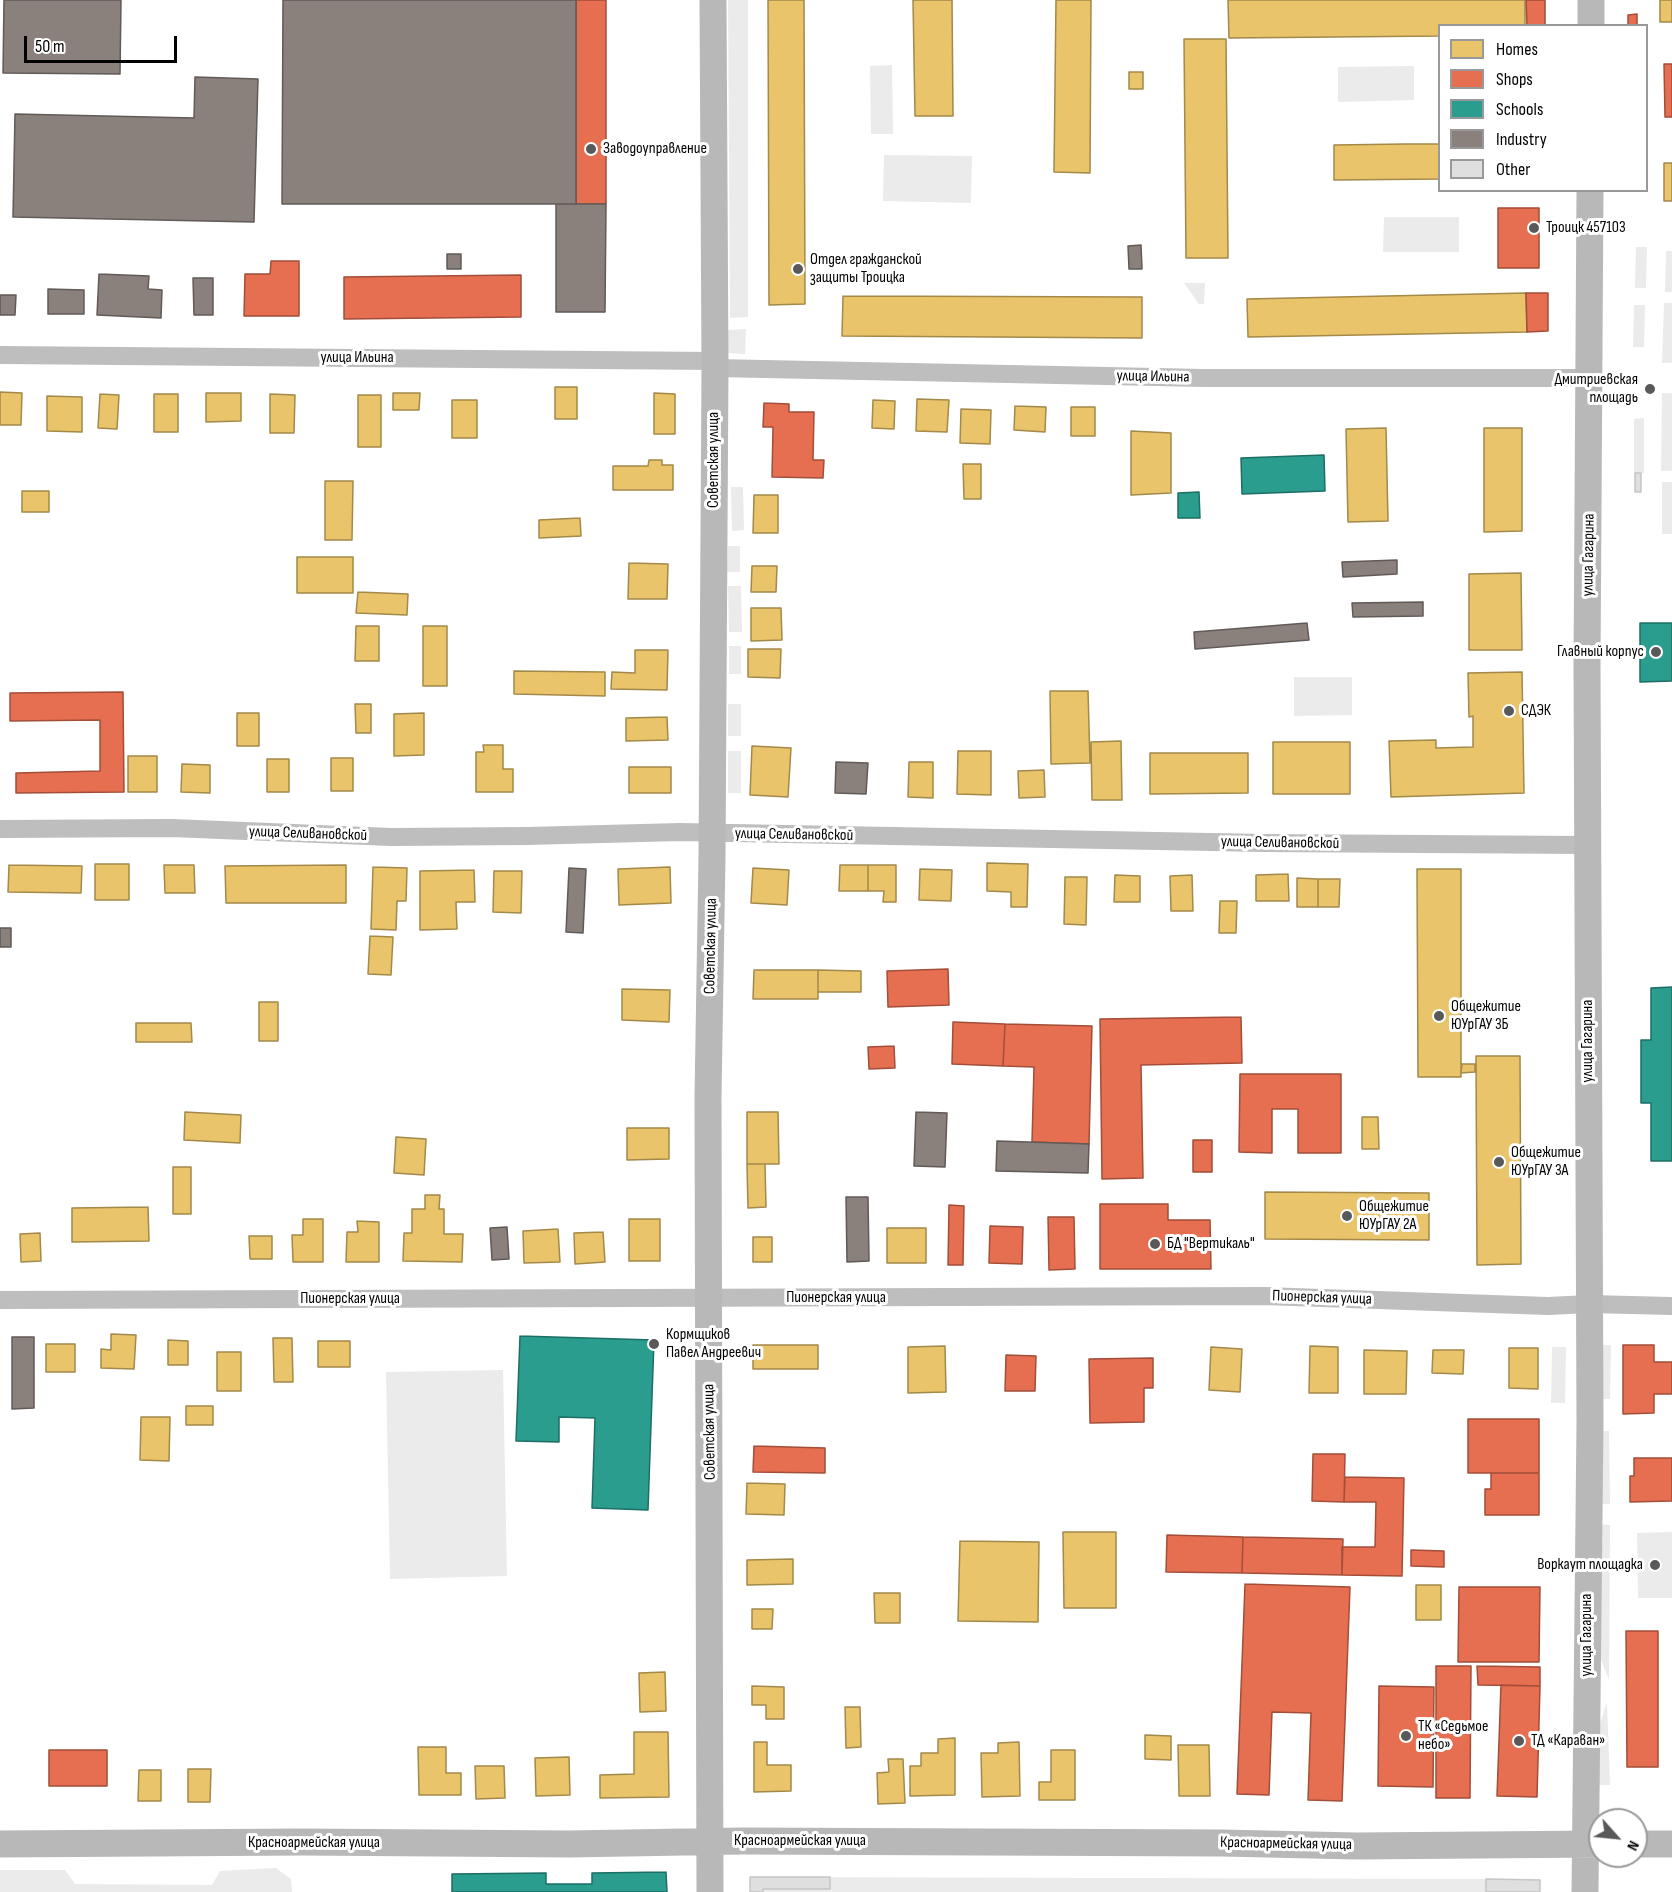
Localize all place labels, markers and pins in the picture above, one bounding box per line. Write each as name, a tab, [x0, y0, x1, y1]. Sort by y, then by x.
place label: Заводоуправление	[603, 139, 707, 159]
marker: Заводоуправление	[584, 142, 598, 156]
place label: Троицк 457103	[1546, 218, 1626, 238]
marker: Троицк 457103	[1527, 221, 1541, 235]
place label: Отдел гражданской защиты Троицка	[810, 250, 922, 288]
marker: Отдел гражданской защиты Троицка	[791, 262, 805, 276]
place label: Дмитриевская площадь	[1554, 370, 1638, 408]
marker: Дмитриевская площадь	[1643, 382, 1657, 396]
place label: Главный корпус	[1557, 642, 1644, 662]
marker: Главный корпус	[1649, 645, 1663, 659]
place label: СДЭК	[1521, 701, 1551, 721]
marker: СДЭК	[1502, 704, 1516, 718]
place label: Общежитие ЮУрГАУ 3Б	[1451, 997, 1521, 1035]
marker: Общежитие ЮУрГАУ 3Б	[1432, 1009, 1446, 1023]
place label: Общежитие ЮУрГАУ 3А	[1511, 1143, 1581, 1181]
marker: Общежитие ЮУрГАУ 3А	[1492, 1155, 1506, 1169]
place label: Общежитие ЮУрГАУ 2А	[1359, 1197, 1429, 1235]
marker: Общежитие ЮУрГАУ 2А	[1340, 1209, 1354, 1223]
place label: БД "Вертикаль"	[1167, 1234, 1255, 1254]
marker: БД "Вертикаль"	[1148, 1237, 1162, 1251]
place label: Кормщиков Павел Андреевич	[666, 1325, 761, 1363]
marker: Кормщиков Павел Андреевич	[647, 1337, 661, 1351]
place label: Воркаут площадка	[1537, 1555, 1643, 1575]
marker: Воркаут площадка	[1648, 1558, 1662, 1572]
place label: ТК «Седьмое небо»	[1418, 1717, 1488, 1755]
marker: ТК «Седьмое небо»	[1399, 1729, 1413, 1743]
place label: ТД «Караван»	[1531, 1731, 1605, 1751]
marker: ТД «Караван»	[1512, 1734, 1526, 1748]

